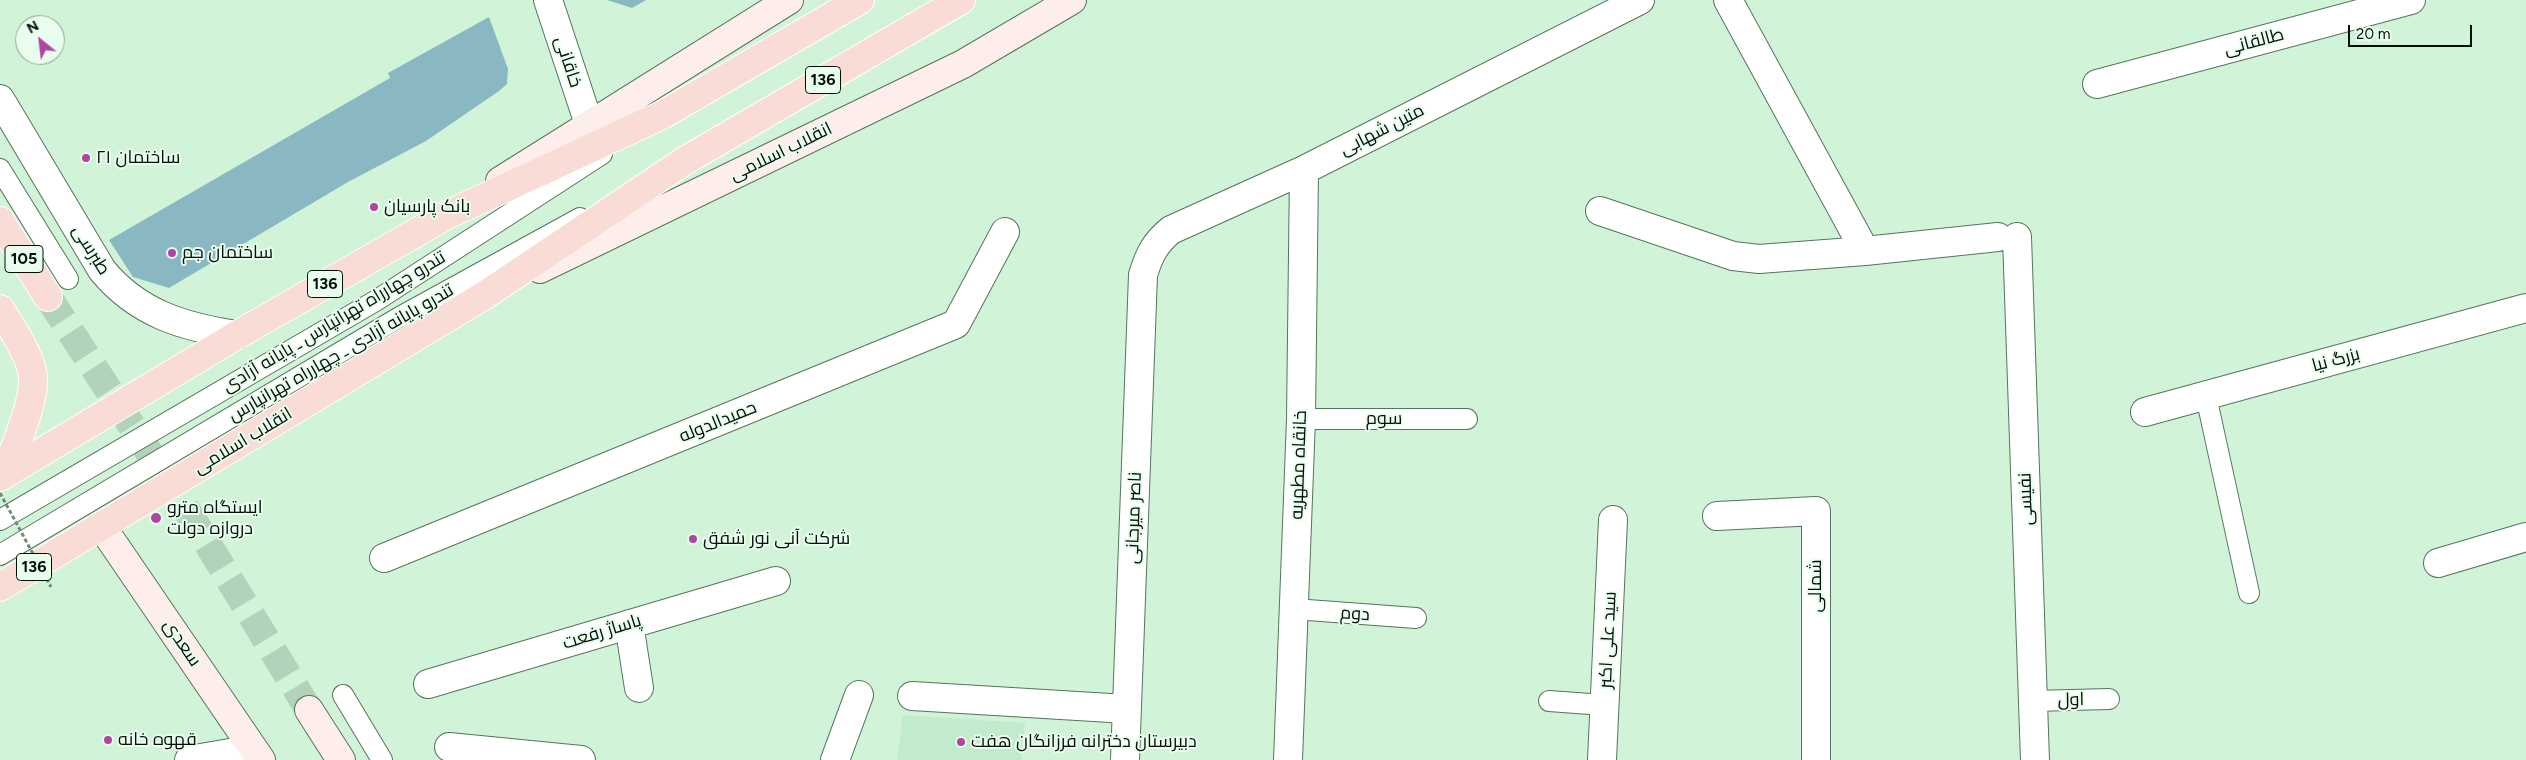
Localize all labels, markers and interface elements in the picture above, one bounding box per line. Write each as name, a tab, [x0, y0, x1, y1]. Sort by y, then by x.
north arrow	[15, 15, 65, 65]
scale bar	[2351, 15, 2475, 47]
text: N	[24, 17, 42, 37]
street label: طالقانی	[2222, 24, 2286, 60]
text: 20 m	[2356, 25, 2390, 43]
street label: خاقانی	[550, 34, 586, 90]
road number: 136	[806, 66, 840, 94]
street label: متین شهابی	[1336, 100, 1428, 160]
street label: انقلاب اسلامی	[726, 118, 836, 186]
place label: ساختمان ۲۱	[96, 147, 180, 169]
marker: ساختمان ۲۱	[80, 152, 92, 164]
place label: بانک پارسیان	[384, 196, 470, 218]
marker: بانک پارسیان	[368, 201, 380, 213]
street label: طبرسی	[67, 221, 115, 279]
place label: ساختمان جم	[182, 242, 273, 264]
road number: 105	[5, 245, 43, 272]
marker: ساختمان جم	[166, 247, 178, 259]
street label: تندرو چهارراه تهرانپارس ـ پایانه آزادی	[218, 247, 450, 397]
road number: 136	[308, 270, 342, 298]
street label: تندرو پایانه آزادی ـ چهارراه تهرانپارس	[225, 280, 457, 426]
street label: بزرگ نیا	[2310, 343, 2362, 377]
street label: حمیدالدوله	[676, 397, 760, 447]
street label: انقلاب اسلامی	[190, 403, 296, 479]
street label: سوم	[1366, 408, 1402, 430]
street label: خانقاه مطهریه	[1286, 410, 1312, 520]
street label: ناصر میرجانی	[1122, 471, 1146, 565]
street label: نفیسی	[2014, 472, 2038, 526]
place label: ایستگاه مترو دروازه دولت	[167, 497, 262, 540]
marker: ایستگاه مترو دروازه دولت	[149, 511, 163, 525]
place label: شرکت آنی نور شفق	[703, 528, 850, 550]
marker: شرکت آنی نور شفق	[687, 533, 699, 545]
road number: 136	[16, 554, 52, 580]
street label: شمالی	[1805, 559, 1827, 613]
street label: سید علی اکبر	[1595, 591, 1621, 689]
street label: دوم	[1339, 602, 1371, 626]
street label: پاساژ رفعت	[560, 610, 644, 654]
street label: سعدی	[158, 615, 206, 671]
street label: اول	[2057, 689, 2085, 711]
place label: قهوه خانه	[118, 729, 197, 751]
place label: دبیرستان دخترانه فرزانگان هفت	[971, 731, 1197, 753]
marker: قهوه خانه	[102, 734, 114, 746]
marker: دبیرستان دخترانه فرزانگان هفت	[955, 736, 967, 748]

